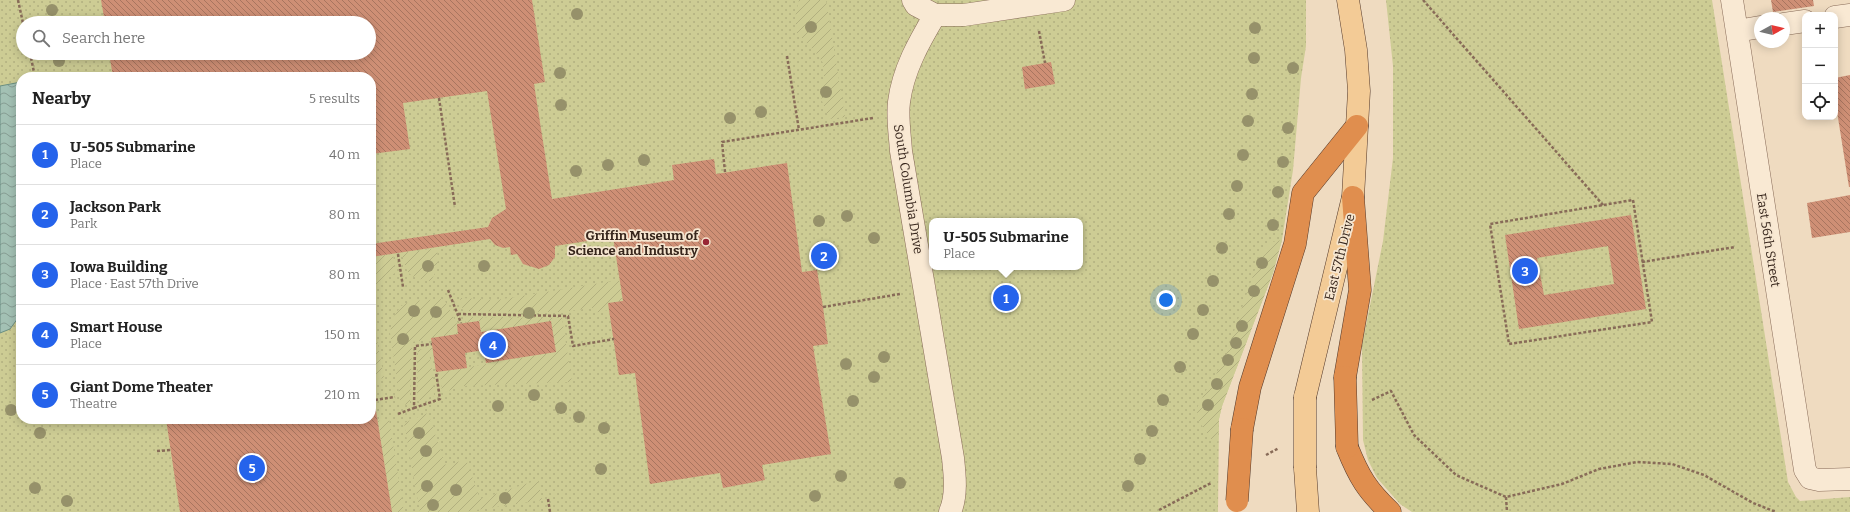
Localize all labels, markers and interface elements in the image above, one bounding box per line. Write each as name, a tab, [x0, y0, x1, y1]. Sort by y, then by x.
north arrow	[1754, 12, 1790, 48]
map controls	[1802, 12, 1838, 120]
button: +	[1802, 12, 1838, 48]
search box	[16, 16, 376, 60]
icon: search	[30, 27, 52, 49]
text: Search here	[62, 29, 145, 47]
button: −	[1802, 48, 1838, 84]
button: locate	[1802, 84, 1838, 120]
text: Nearby	[32, 88, 91, 109]
text: 5 results	[309, 91, 360, 106]
street label: South Columbia Drive	[891, 123, 926, 255]
text: U-505 Submarine	[70, 138, 195, 156]
text: 1	[42, 147, 48, 162]
text: 40 m	[329, 147, 360, 162]
text: Place	[70, 156, 102, 171]
street label: East 56th Street	[1754, 192, 1783, 288]
text: Jackson Park	[70, 198, 161, 216]
text: 2	[41, 207, 49, 222]
text: 80 m	[329, 207, 360, 222]
street label: East 57th Drive	[1321, 212, 1358, 302]
text: Park	[70, 216, 97, 231]
popup	[929, 218, 1083, 270]
place label: Griffin Museum of Science and Industry	[568, 228, 699, 258]
text: U-505 Submarine	[943, 228, 1069, 246]
marker: Griffin Museum of Science and Industry	[701, 237, 711, 247]
pin: 2	[811, 241, 837, 271]
text: Place	[943, 246, 975, 261]
pin: 3	[1512, 256, 1538, 286]
text: Iowa Building	[70, 258, 168, 276]
text: 3	[41, 267, 49, 282]
text: 80 m	[329, 267, 360, 282]
text: Place · East 57th Drive	[70, 276, 199, 291]
pin: 1	[993, 283, 1019, 313]
your location	[1156, 290, 1176, 310]
text: Smart House	[70, 318, 163, 336]
text: 4	[41, 327, 49, 342]
text: 150 m	[324, 327, 360, 342]
pin: 4	[480, 330, 506, 360]
text: Place	[70, 336, 102, 351]
text: Giant Dome Theater	[70, 378, 213, 396]
text: 5	[41, 387, 49, 402]
text: 210 m	[324, 387, 360, 402]
text: Theatre	[70, 396, 117, 411]
pin: 5	[239, 453, 265, 483]

